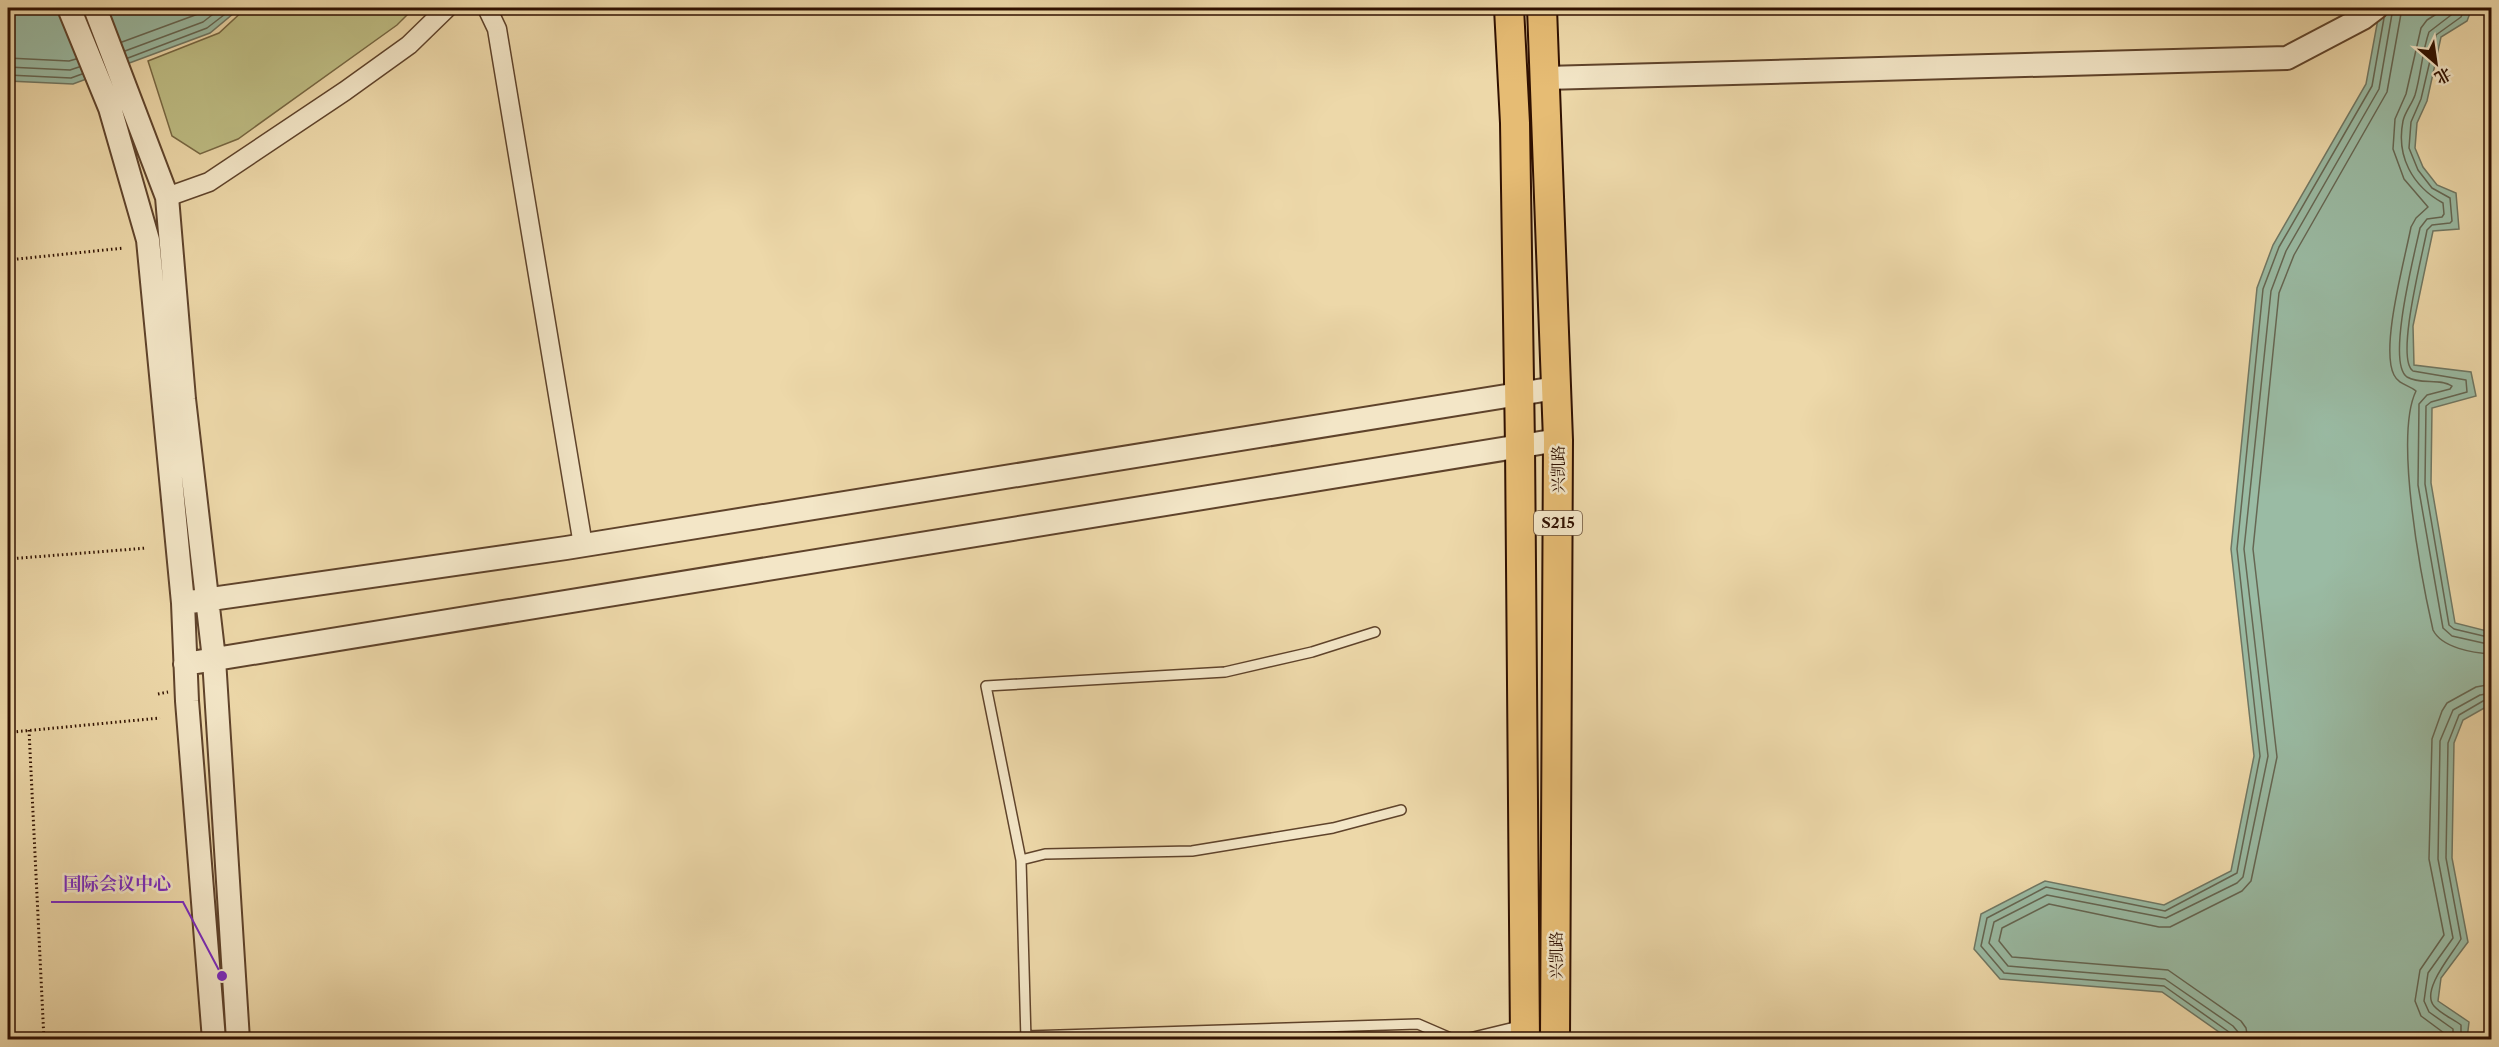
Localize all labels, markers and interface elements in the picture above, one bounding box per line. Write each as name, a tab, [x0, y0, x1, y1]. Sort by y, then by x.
north arrow	[2406, 33, 2466, 93]
text: 北	[2431, 63, 2455, 89]
street label: 兴凯路	[1548, 445, 1568, 493]
road number: S215	[1534, 511, 1582, 535]
callout: 国际会议中心	[51, 866, 183, 902]
text: 国际会议中心	[63, 873, 171, 895]
street label: 兴凯路	[1546, 931, 1566, 979]

